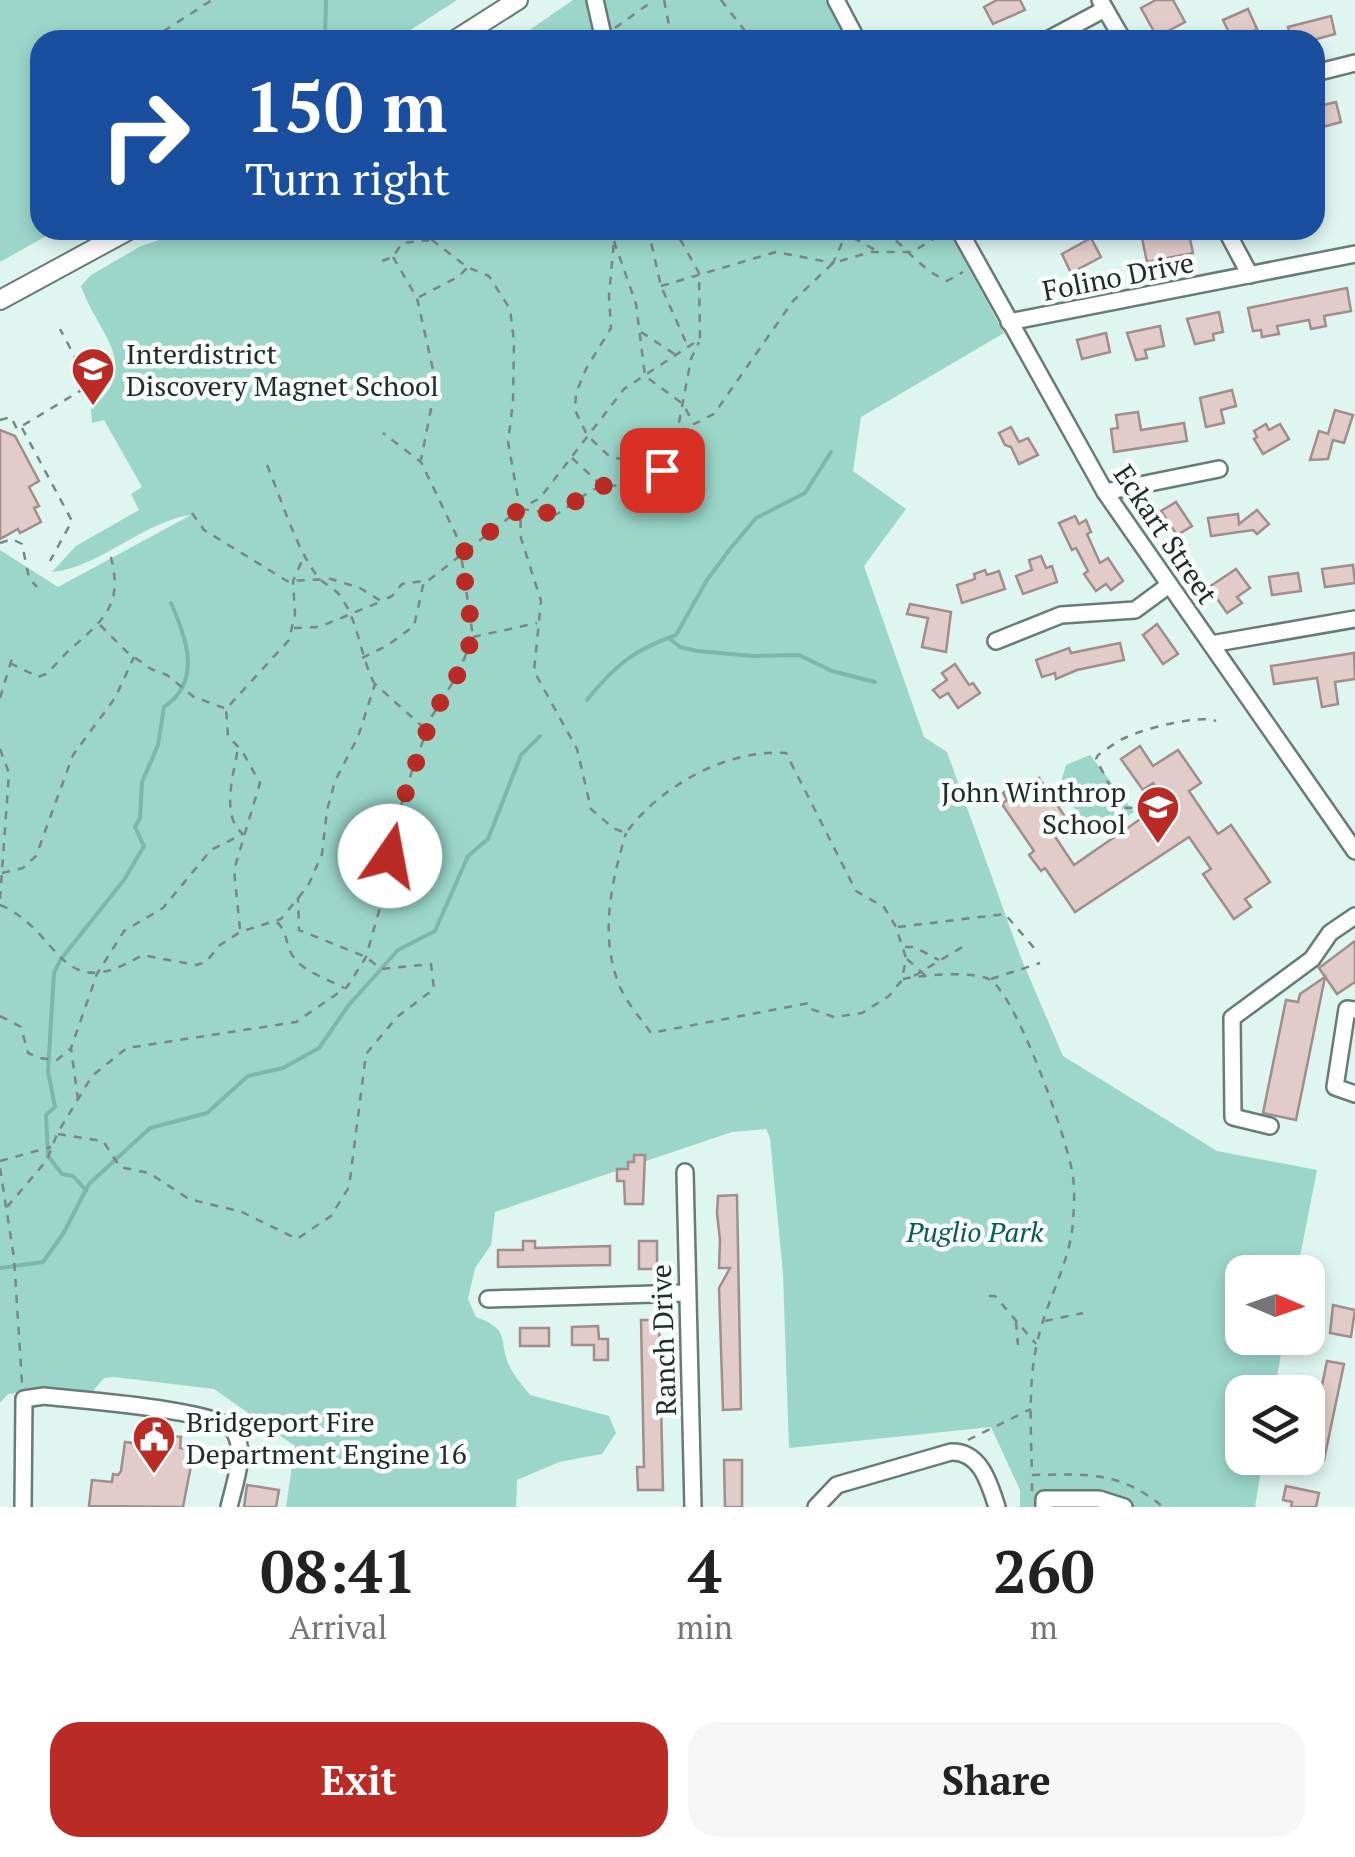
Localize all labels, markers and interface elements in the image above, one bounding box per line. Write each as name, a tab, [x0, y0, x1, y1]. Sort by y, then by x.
text: 150 m	[245, 59, 447, 152]
icon: right	[80, 70, 210, 200]
text: Turn right	[245, 148, 450, 208]
street label: Folino Drive	[1039, 243, 1197, 309]
place label: Interdistrict Discovery Magnet School	[126, 335, 439, 404]
school or university icon: Interdistrict Discovery Magnet School	[70, 346, 116, 407]
pin	[620, 428, 705, 513]
icon: arrive	[635, 443, 690, 498]
street label: Eckart Street	[1106, 457, 1227, 611]
place label: John Winthrop School	[941, 773, 1126, 842]
school or university icon: John Winthrop School	[1135, 784, 1181, 845]
position arrow	[338, 804, 442, 908]
park label: Puglio Park	[905, 1213, 1044, 1250]
north arrow	[1225, 1255, 1325, 1355]
map controls	[1225, 1255, 1325, 1475]
street label: Ranch Drive	[642, 1264, 684, 1416]
button: layers	[1225, 1375, 1325, 1475]
place label: Bridgeport Fire Department Engine 16	[186, 1403, 467, 1472]
public building icon: Bridgeport Fire Department Engine 16	[131, 1414, 177, 1475]
text: 08:41	[260, 1531, 416, 1610]
text: 4	[688, 1531, 722, 1610]
text: 260	[993, 1531, 1095, 1610]
text: Arrival	[289, 1606, 387, 1648]
text: min	[677, 1606, 733, 1648]
text: m	[1030, 1606, 1058, 1648]
button: Exit	[50, 1722, 668, 1837]
button: Share	[688, 1722, 1305, 1837]

